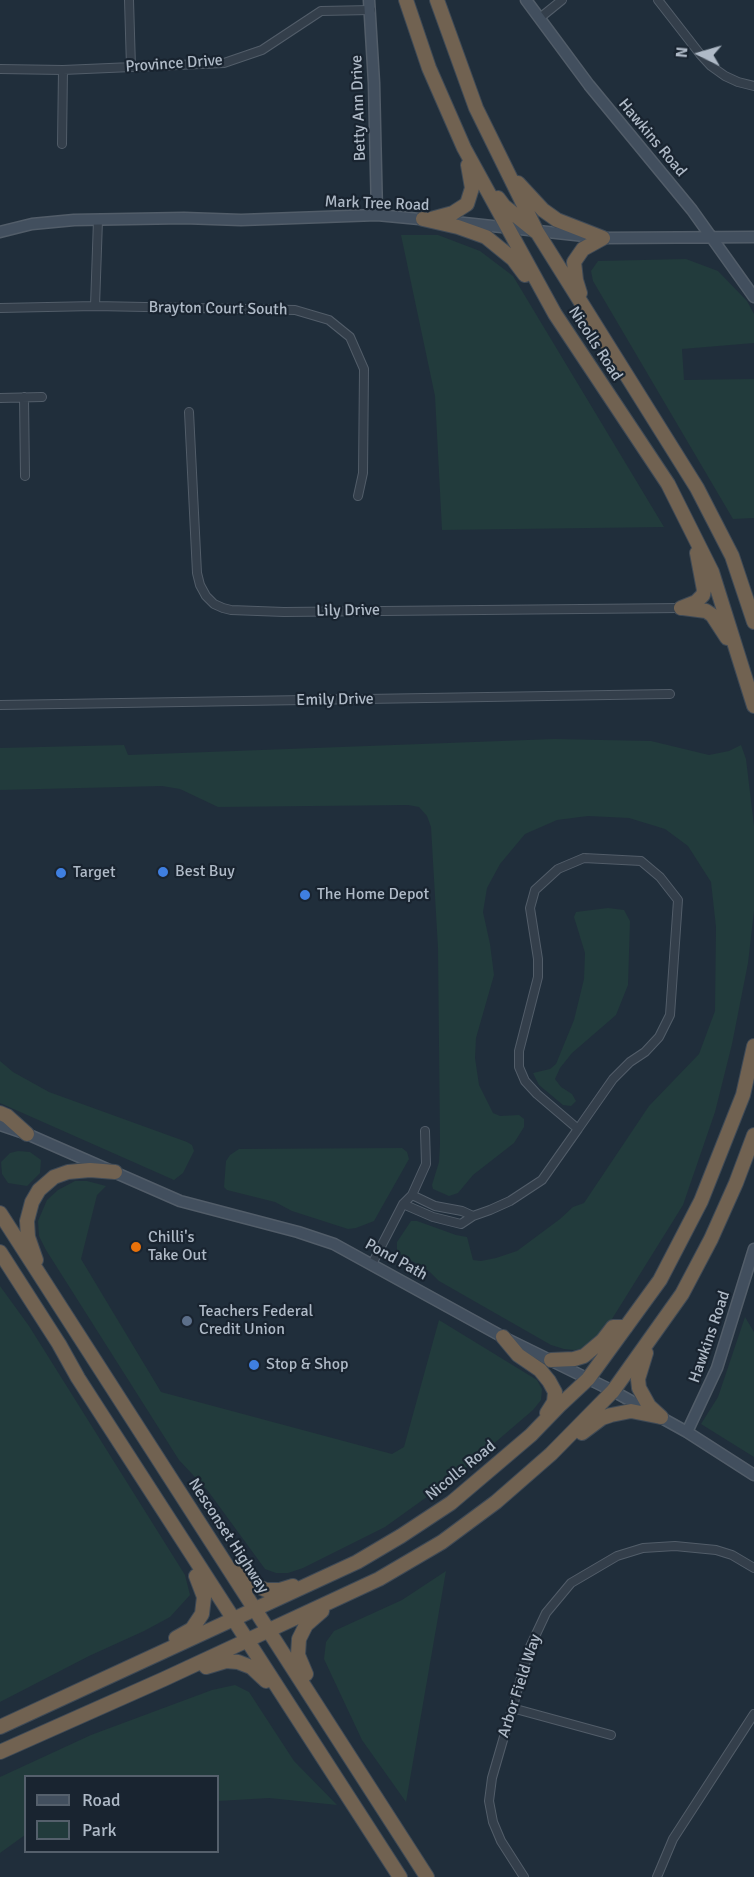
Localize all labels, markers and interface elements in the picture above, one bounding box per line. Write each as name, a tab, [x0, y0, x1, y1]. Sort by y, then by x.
north arrow	[670, 24, 730, 84]
text: N	[672, 46, 693, 59]
street label: Province Drive	[125, 51, 223, 77]
street label: Betty Ann Drive	[348, 54, 370, 162]
street label: Hawkins Road	[614, 95, 690, 181]
street label: Mark Tree Road	[324, 193, 430, 215]
street label: Brayton Court South	[148, 298, 288, 320]
street label: Nicolls Road	[564, 303, 626, 385]
street label: Lily Drive	[316, 601, 380, 621]
street label: Emily Drive	[296, 690, 374, 710]
place label: Best Buy	[175, 862, 235, 882]
place label: Target	[73, 863, 116, 883]
marker: Best Buy	[156, 865, 170, 879]
marker: Target	[54, 866, 68, 880]
place label: The Home Depot	[317, 885, 429, 905]
marker: The Home Depot	[298, 888, 312, 902]
place label: Chilli's Take Out	[148, 1228, 207, 1266]
street label: Pond Path	[361, 1235, 431, 1285]
marker: Chilli's Take Out	[129, 1240, 143, 1254]
street label: Hawkins Road	[685, 1288, 735, 1386]
place label: Teachers Federal Credit Union	[199, 1302, 313, 1340]
marker: Teachers Federal Credit Union	[180, 1314, 194, 1328]
place label: Stop & Shop	[266, 1355, 349, 1375]
marker: Stop & Shop	[247, 1358, 261, 1372]
street label: Nicolls Road	[422, 1437, 500, 1505]
street label: Nesconset Highway	[184, 1475, 272, 1597]
street label: Arbor Field Way	[494, 1632, 546, 1740]
legend	[24, 1775, 219, 1853]
text: Road	[82, 1789, 121, 1811]
text: Park	[82, 1819, 117, 1841]

